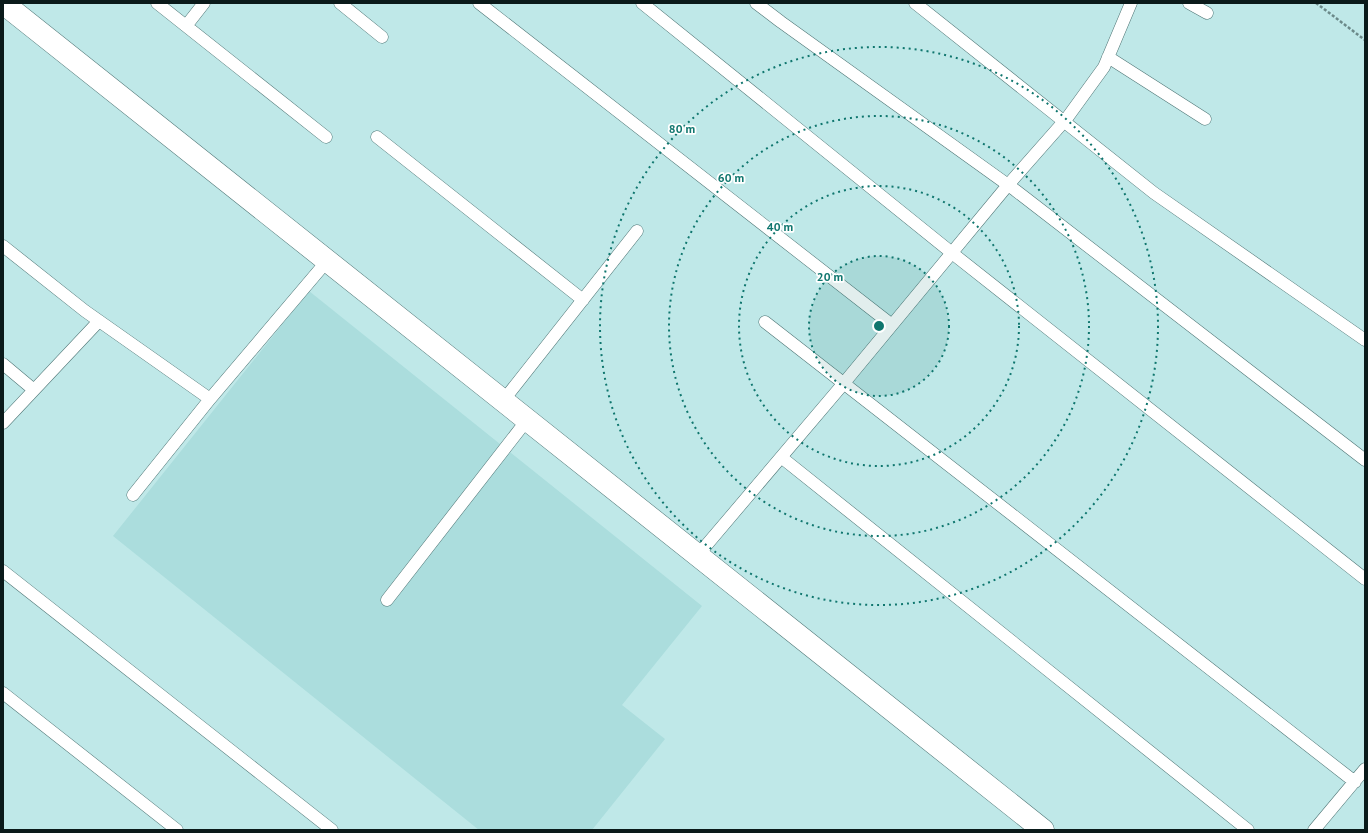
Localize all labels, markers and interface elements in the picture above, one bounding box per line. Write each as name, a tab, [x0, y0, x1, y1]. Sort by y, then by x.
text: 80 m	[669, 121, 695, 136]
text: 60 m	[718, 170, 744, 185]
text: 40 m	[767, 219, 793, 234]
text: 20 m	[817, 269, 843, 284]
centre of rings	[872, 319, 886, 333]

